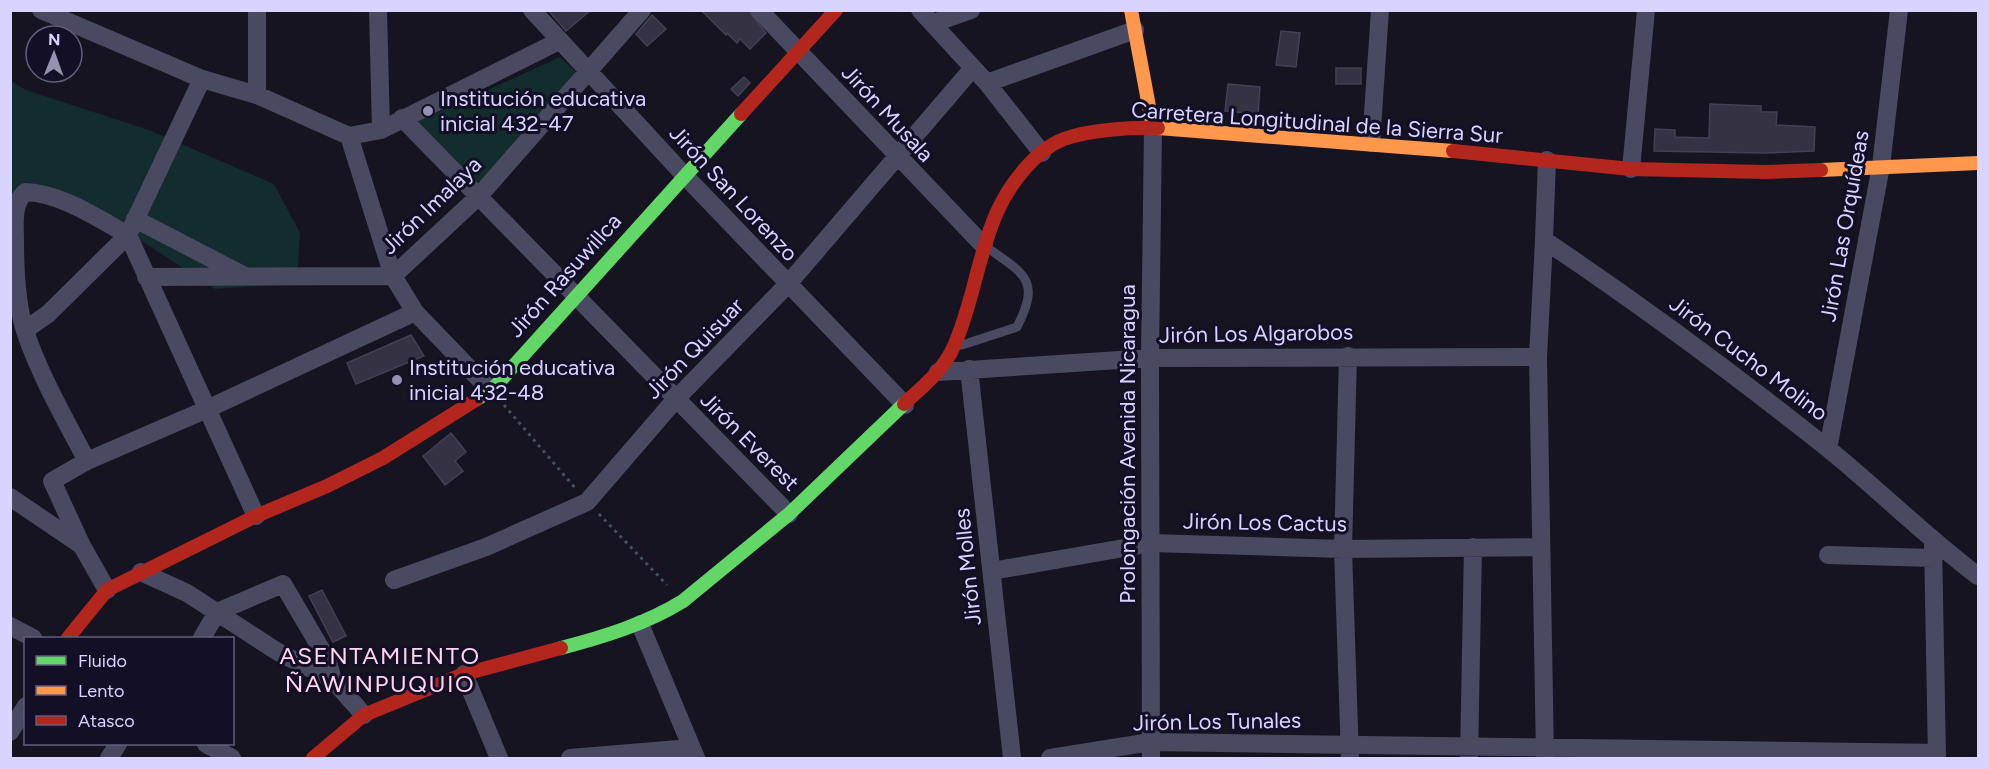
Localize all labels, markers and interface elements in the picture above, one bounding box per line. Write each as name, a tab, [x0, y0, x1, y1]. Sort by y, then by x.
north arrow	[24, 24, 84, 84]
text: N	[48, 30, 61, 49]
street label: Jirón Musala	[836, 59, 939, 167]
place label: Institución educativa inicial 432-47	[440, 85, 646, 137]
street label: Carretera Longitudinal de la Sierra Sur	[1130, 96, 1504, 149]
marker: Institución educativa inicial 432-47	[421, 104, 435, 118]
street label: Jirón San Lorenzo	[664, 120, 804, 267]
street label: Jirón Las Orquídeas	[1814, 128, 1875, 324]
street label: Jirón Imalaya	[376, 151, 487, 260]
street label: Jirón Rasuwillca	[502, 208, 627, 343]
street label: Prolongación Avenida Nicaragua	[1114, 284, 1141, 604]
street label: Jirón Cucho Molino	[1664, 290, 1833, 427]
street label: Jirón Quisuar	[639, 292, 750, 405]
street label: Jirón Los Algarobos	[1159, 318, 1353, 349]
place label: Institución educativa inicial 432-48	[409, 354, 615, 406]
marker: Institución educativa inicial 432-48	[390, 373, 404, 387]
street label: Jirón Everest	[695, 386, 805, 496]
street label: Jirón Molles	[948, 507, 987, 627]
street label: Jirón Los Cactus	[1183, 508, 1347, 537]
legend	[24, 637, 234, 745]
district label: ASENTAMIENTO ÑAWINPUQUIO	[279, 641, 481, 698]
text: Fluido	[78, 650, 127, 672]
text: Lento	[78, 680, 124, 702]
street label: Jirón Los Tunales	[1133, 707, 1301, 736]
text: Atasco	[78, 710, 135, 732]

